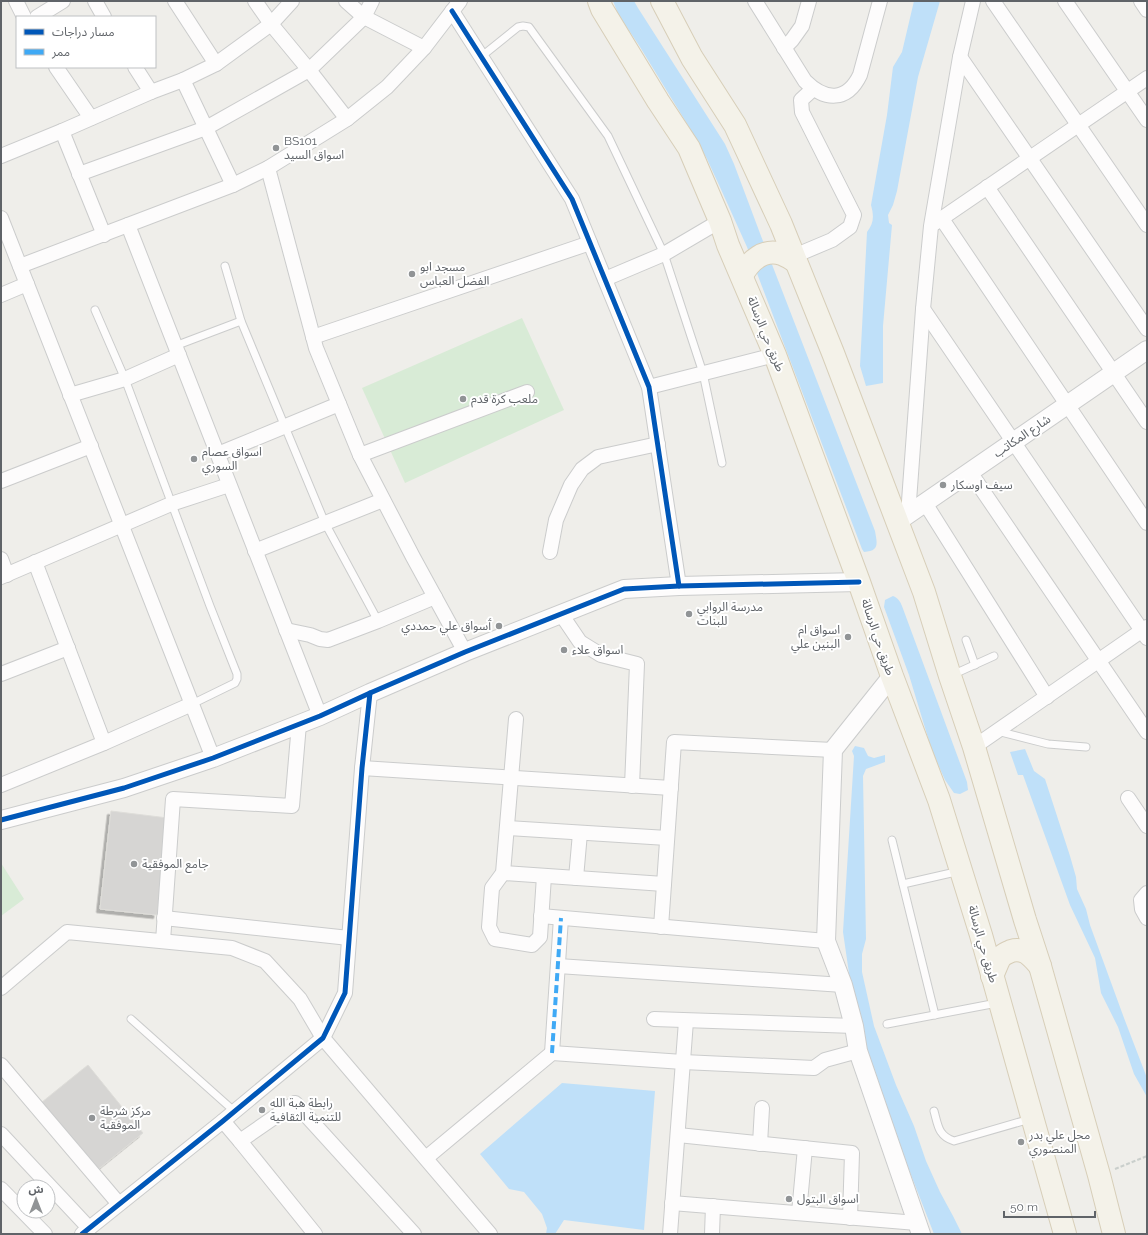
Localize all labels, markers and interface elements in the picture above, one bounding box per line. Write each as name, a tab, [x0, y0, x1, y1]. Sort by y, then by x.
legend	[16, 16, 156, 68]
text: مسار دراجات	[52, 25, 115, 39]
text: ممر	[51, 45, 70, 59]
place label: BS101 اسواق السيد	[284, 134, 344, 162]
marker: BS101 اسواق السيد	[271, 143, 281, 153]
place label: مسجد ابو الفضل العباس	[420, 260, 490, 288]
marker: مسجد ابو الفضل العباس	[407, 269, 417, 279]
street label: طريق حي الرسالة	[742, 294, 787, 375]
place label: ملعب كرة قدم	[471, 392, 538, 408]
marker: ملعب كرة قدم	[458, 394, 468, 404]
street label: شارع المكاتب	[991, 412, 1054, 462]
place label: اسواق عصام السوري	[202, 445, 262, 476]
marker: اسواق عصام السوري	[189, 454, 199, 464]
place label: سيف اوسكار	[950, 478, 1013, 492]
marker: سيف اوسكار	[938, 480, 948, 490]
street label: طريق حي الرسالة	[856, 597, 898, 678]
place label: مدرسة الروابي للبنات	[697, 600, 763, 628]
marker: مدرسة الروابي للبنات	[684, 609, 694, 619]
place label: ٲسواق علي حمددي	[401, 618, 492, 636]
marker: ٲسواق علي حمددي	[494, 621, 504, 631]
place label: اسواق ام البنين علي	[791, 623, 840, 654]
marker: اسواق ام البنين علي	[843, 632, 853, 642]
place label: اسواق علاء	[572, 643, 623, 657]
marker: اسواق علاء	[559, 645, 569, 655]
place label: جامع الموفقية	[142, 857, 208, 873]
marker: جامع الموفقية	[129, 859, 139, 869]
street label: طريق حي الرسالة	[963, 904, 1001, 985]
place label: رابطة هبة الله للتنمية الثقافية	[270, 1096, 341, 1124]
place label: مركز شرطة الموفقية	[100, 1104, 151, 1132]
marker: رابطة هبة الله للتنمية الثقافية	[257, 1105, 267, 1115]
marker: مركز شرطة الموفقية	[87, 1113, 97, 1123]
place label: محل علي بدر المنصوري	[1028, 1128, 1090, 1159]
marker: محل علي بدر المنصوري	[1016, 1137, 1026, 1147]
north arrow	[16, 1179, 56, 1219]
text: ش	[28, 1183, 44, 1196]
place label: اسواق البتول	[797, 1192, 859, 1206]
scale bar	[1004, 1193, 1095, 1219]
marker: اسواق البتول	[784, 1194, 794, 1204]
text: 50 m	[1010, 1200, 1038, 1214]

